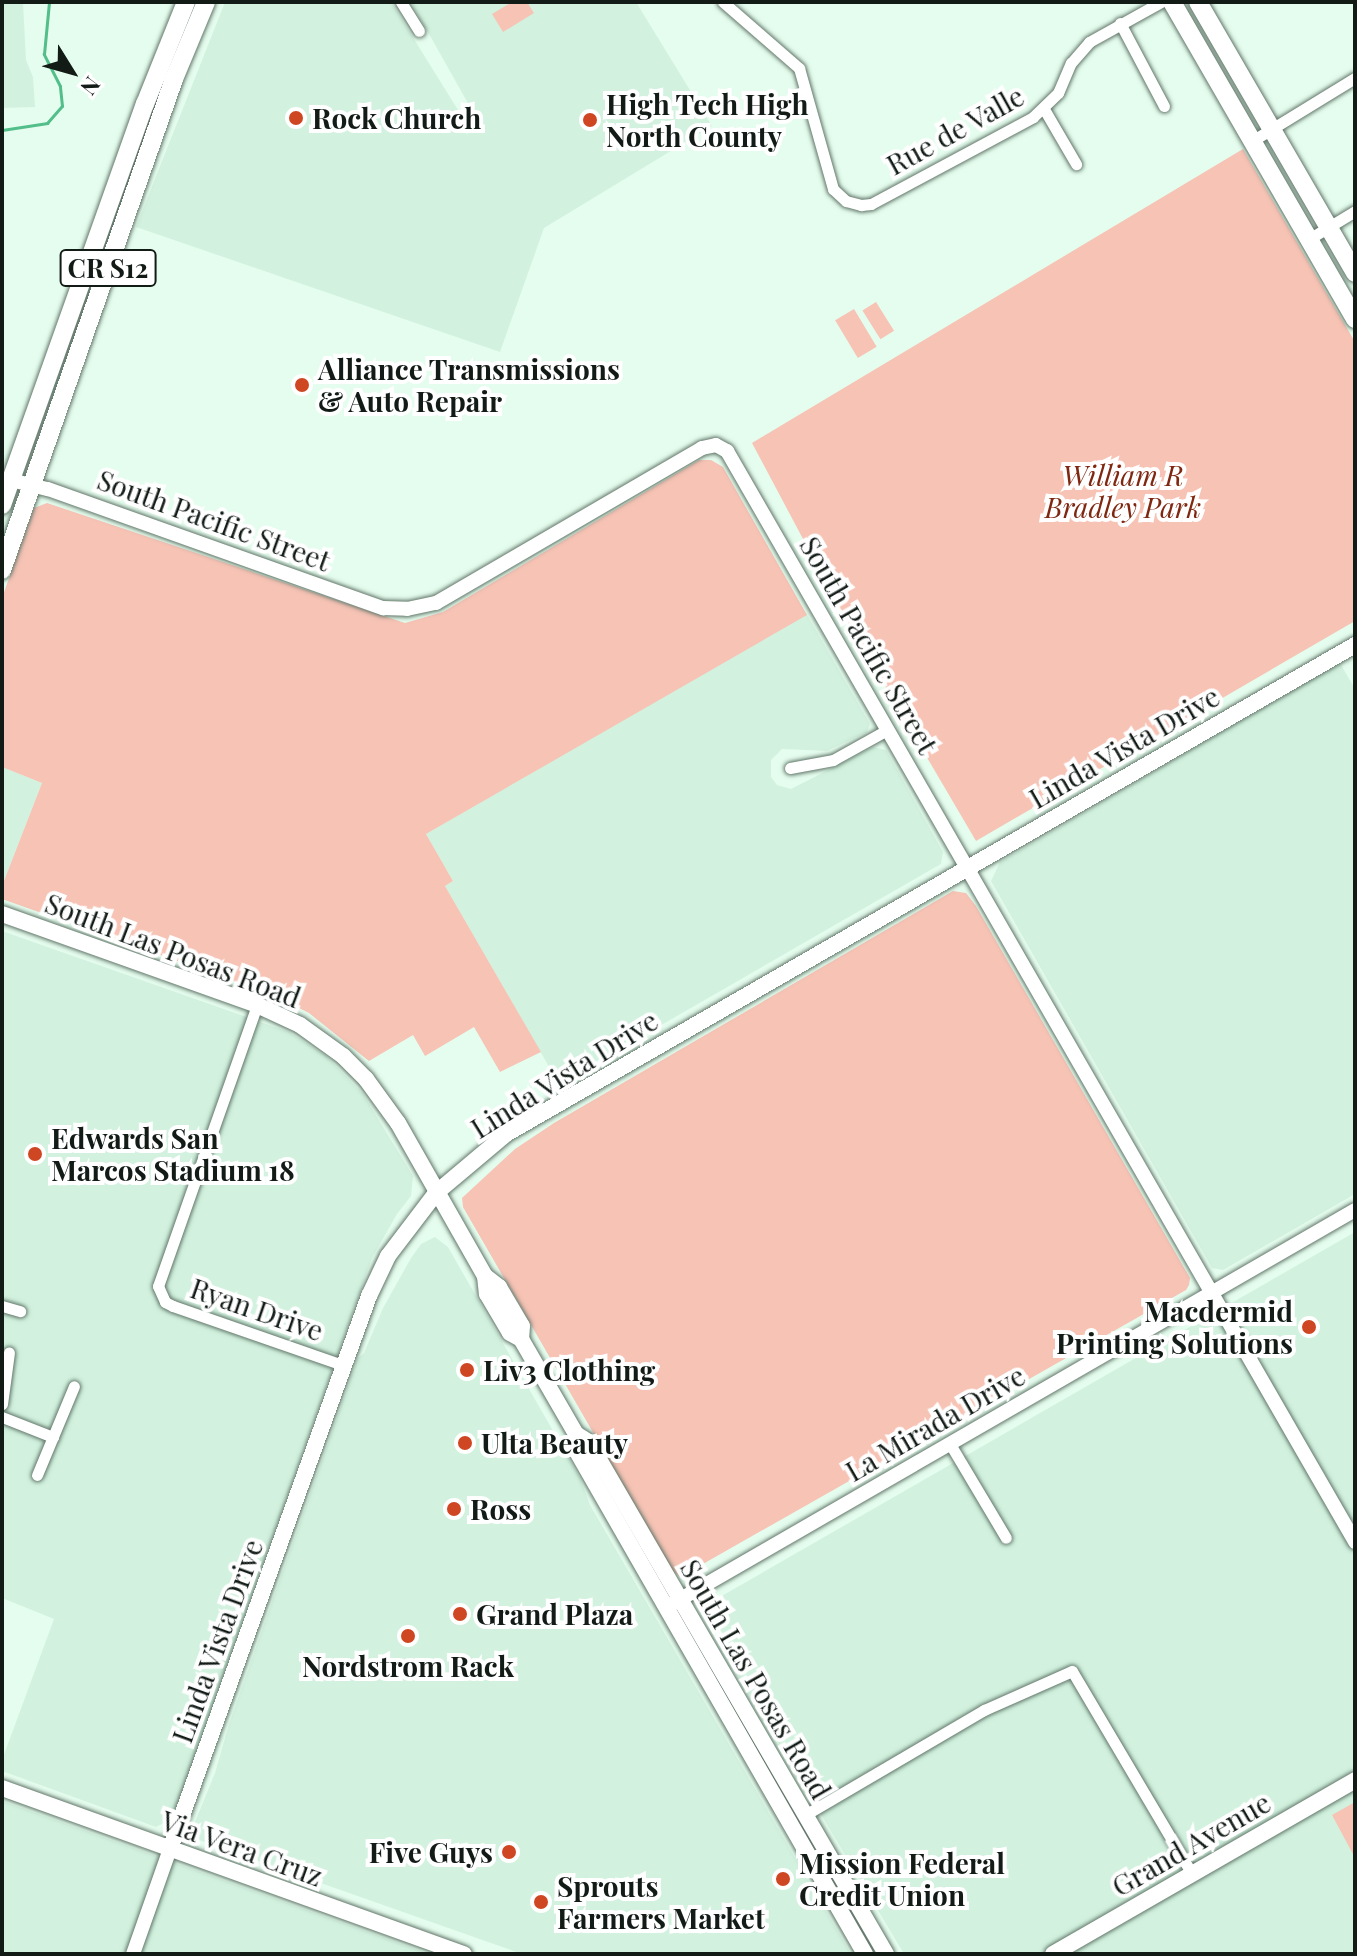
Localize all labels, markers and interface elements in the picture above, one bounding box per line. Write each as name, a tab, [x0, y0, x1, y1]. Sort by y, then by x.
north arrow	[32, 32, 112, 112]
text: N	[74, 71, 108, 102]
street label: Rue de Valle	[880, 78, 1030, 182]
place label: High Tech High North County	[606, 87, 809, 153]
place label: Rock Church	[312, 101, 481, 135]
marker: Rock Church	[287, 109, 305, 127]
marker: High Tech High North County	[581, 111, 599, 129]
road number: CR S12	[58, 246, 158, 290]
place label: Alliance Transmissions & Auto Repair	[318, 352, 621, 418]
marker: Alliance Transmissions & Auto Repair	[293, 376, 311, 394]
park label: William R Bradley Park	[1045, 458, 1201, 524]
street label: South Pacific Street	[93, 462, 335, 578]
street label: South Pacific Street	[793, 530, 945, 760]
street label: Linda Vista Drive	[1022, 679, 1226, 815]
street label: South Las Posas Road	[40, 886, 306, 1014]
street label: Linda Vista Drive	[464, 1003, 664, 1145]
place label: Edwards San Marcos Stadium 18	[51, 1121, 295, 1187]
marker: Edwards San Marcos Stadium 18	[26, 1145, 44, 1163]
street label: Ryan Drive	[186, 1271, 328, 1347]
place label: Macdermid Printing Solutions	[1056, 1294, 1293, 1360]
marker: Macdermid Printing Solutions	[1300, 1318, 1318, 1336]
place label: Liv3 Clothing	[483, 1353, 655, 1387]
street label: La Mirada Drive	[839, 1358, 1031, 1488]
marker: Liv3 Clothing	[458, 1361, 476, 1379]
place label: Ulta Beauty	[481, 1426, 628, 1460]
marker: Ulta Beauty	[456, 1434, 474, 1452]
place label: Ross	[470, 1492, 531, 1526]
marker: Ross	[445, 1500, 463, 1518]
street label: Linda Vista Drive	[164, 1534, 270, 1748]
street label: South Las Posas Road	[674, 1553, 838, 1805]
place label: Grand Plaza	[476, 1597, 633, 1631]
marker: Grand Plaza	[451, 1605, 469, 1623]
marker: Nordstrom Rack	[399, 1627, 417, 1645]
place label: Nordstrom Rack	[302, 1649, 514, 1683]
street label: Grand Avenue	[1105, 1785, 1277, 1903]
street label: Via Vera Cruz	[156, 1803, 328, 1893]
place label: Five Guys	[369, 1835, 493, 1869]
marker: Five Guys	[500, 1843, 518, 1861]
place label: Mission Federal Credit Union	[799, 1846, 1005, 1912]
place label: Sprouts Farmers Market	[557, 1869, 765, 1935]
marker: Mission Federal Credit Union	[774, 1870, 792, 1888]
marker: Sprouts Farmers Market	[532, 1893, 550, 1911]

